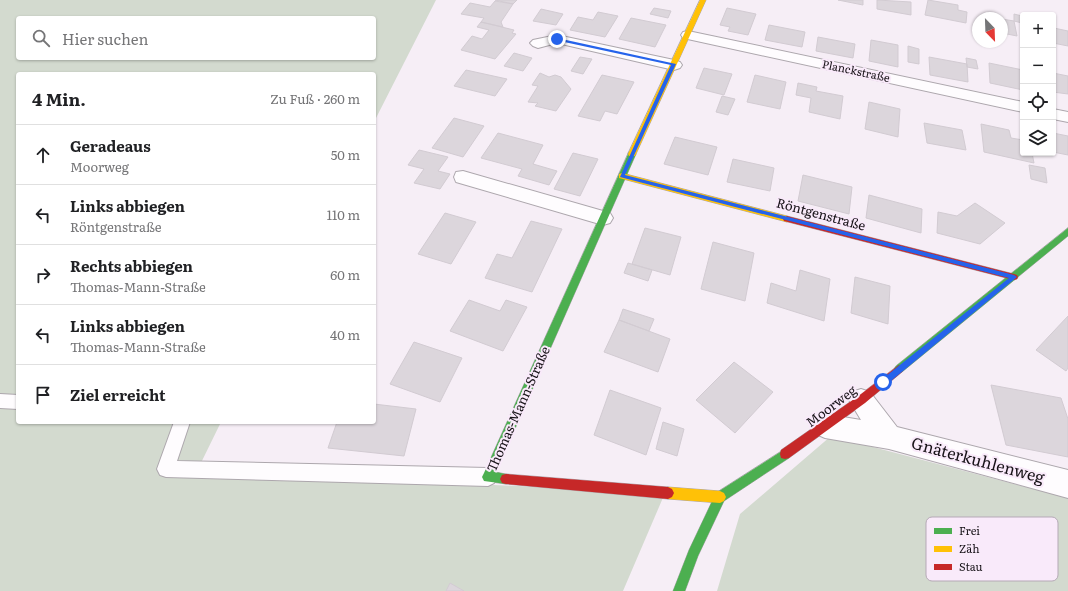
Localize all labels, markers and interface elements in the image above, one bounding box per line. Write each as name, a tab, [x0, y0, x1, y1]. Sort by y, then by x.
north arrow	[972, 12, 1008, 48]
map controls	[1020, 12, 1056, 156]
button: +	[1020, 12, 1056, 48]
search box	[16, 16, 376, 60]
icon: search	[30, 27, 52, 49]
text: Hier suchen	[62, 27, 148, 50]
route end	[548, 30, 566, 48]
button: −	[1020, 48, 1056, 84]
street label: Planckstraße	[821, 55, 892, 85]
button: locate	[1020, 84, 1056, 120]
text: 4 Min.	[32, 86, 86, 111]
text: Zu Fuß · 260 m	[270, 89, 360, 108]
button: layers	[1020, 120, 1056, 156]
text: Geradeaus	[70, 134, 151, 157]
icon: ahead	[32, 144, 54, 166]
text: 50 m	[331, 145, 360, 164]
text: Moorweg	[70, 157, 129, 176]
street label: Röntgenstraße	[774, 192, 868, 235]
text: Links abbiegen	[70, 194, 185, 217]
icon: left	[32, 204, 54, 226]
text: 110 m	[327, 205, 360, 224]
text: Röntgenstraße	[70, 217, 162, 236]
text: Rechts abbiegen	[70, 254, 193, 277]
icon: right	[32, 264, 54, 286]
text: 60 m	[330, 265, 360, 284]
text: Thomas-Mann-Straße	[70, 277, 206, 296]
text: Links abbiegen	[70, 314, 185, 337]
icon: left	[32, 324, 54, 346]
text: 40 m	[330, 325, 360, 344]
text: Thomas-Mann-Straße	[70, 337, 206, 356]
street label: Thomas-Mann-Straße	[481, 343, 554, 475]
route start	[874, 373, 892, 391]
street label: Moorweg	[801, 380, 861, 431]
text: Ziel erreicht	[70, 383, 165, 406]
icon: arrive	[32, 384, 54, 406]
street label: Gnäterkuhlenweg	[909, 430, 1048, 488]
legend	[926, 517, 1058, 581]
text: Frei	[959, 522, 980, 538]
text: Zäh	[959, 540, 979, 556]
text: Stau	[959, 558, 982, 574]

